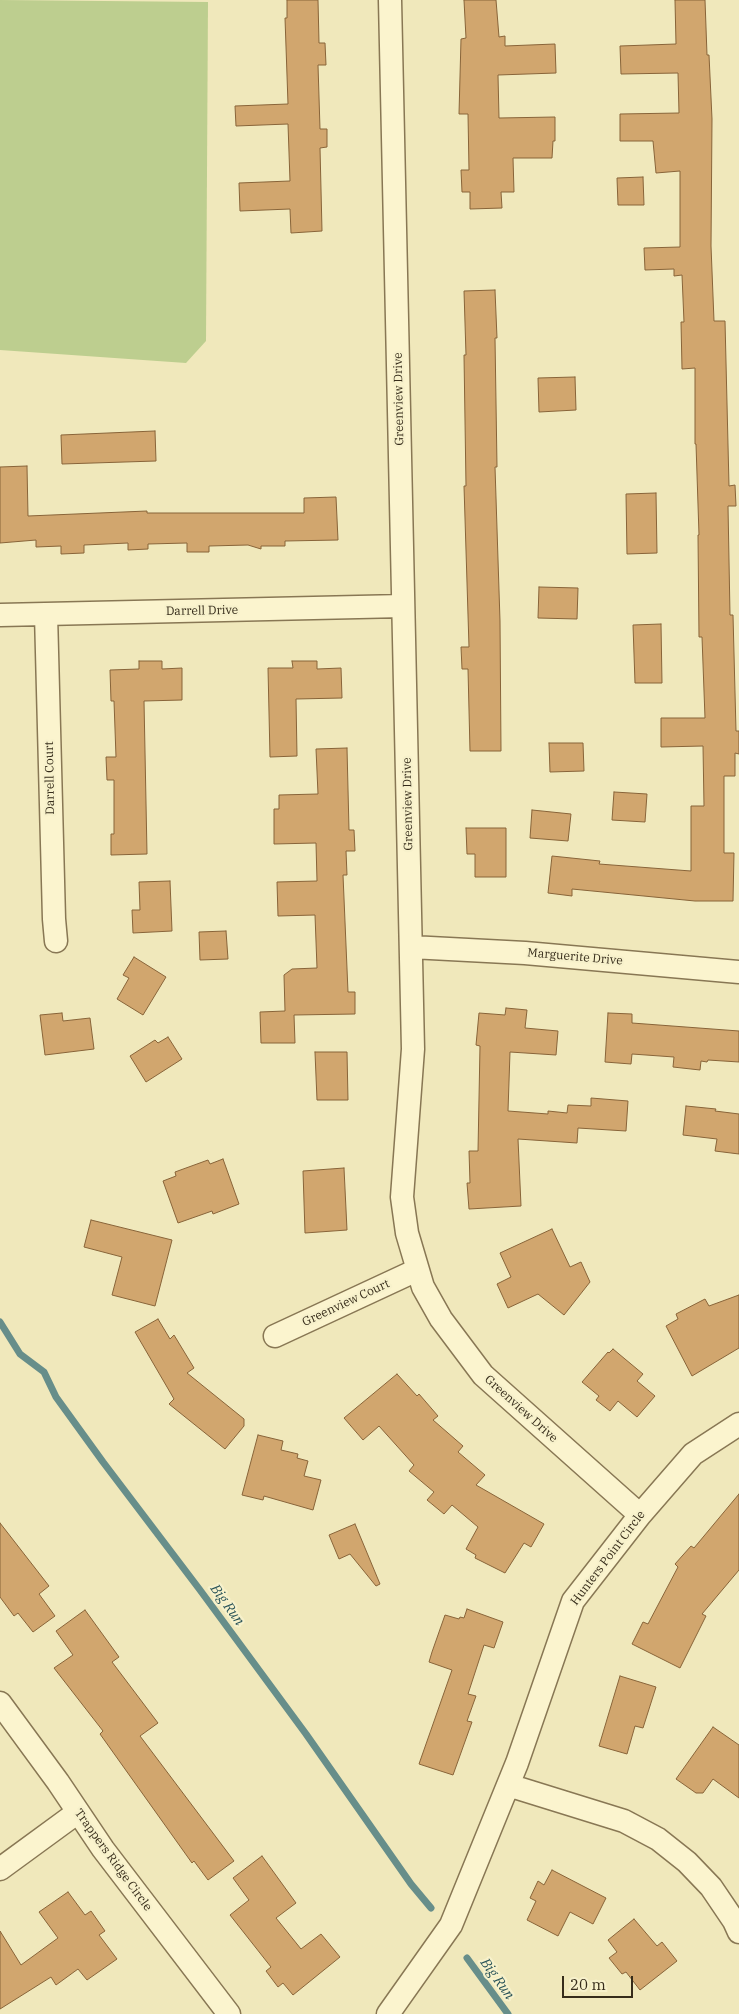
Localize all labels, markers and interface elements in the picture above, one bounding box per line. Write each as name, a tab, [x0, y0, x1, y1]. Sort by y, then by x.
street label: Greenview Drive	[391, 352, 407, 446]
street label: Darrell Drive	[166, 603, 238, 619]
street label: Darrell Court	[42, 741, 58, 815]
street label: Greenview Drive	[400, 757, 416, 851]
street label: Marguerite Drive	[527, 946, 623, 968]
street label: Greenview Court	[300, 1276, 392, 1330]
street label: Greenview Drive	[481, 1372, 561, 1446]
street label: Hunters Point Circle	[568, 1508, 648, 1608]
water label: Big Run	[206, 1581, 248, 1629]
street label: Trappers Ridge Circle	[71, 1806, 155, 1914]
water label: Big Run	[476, 1955, 518, 2003]
scale bar	[564, 1966, 635, 1998]
text: 20 m	[570, 1975, 606, 1994]

